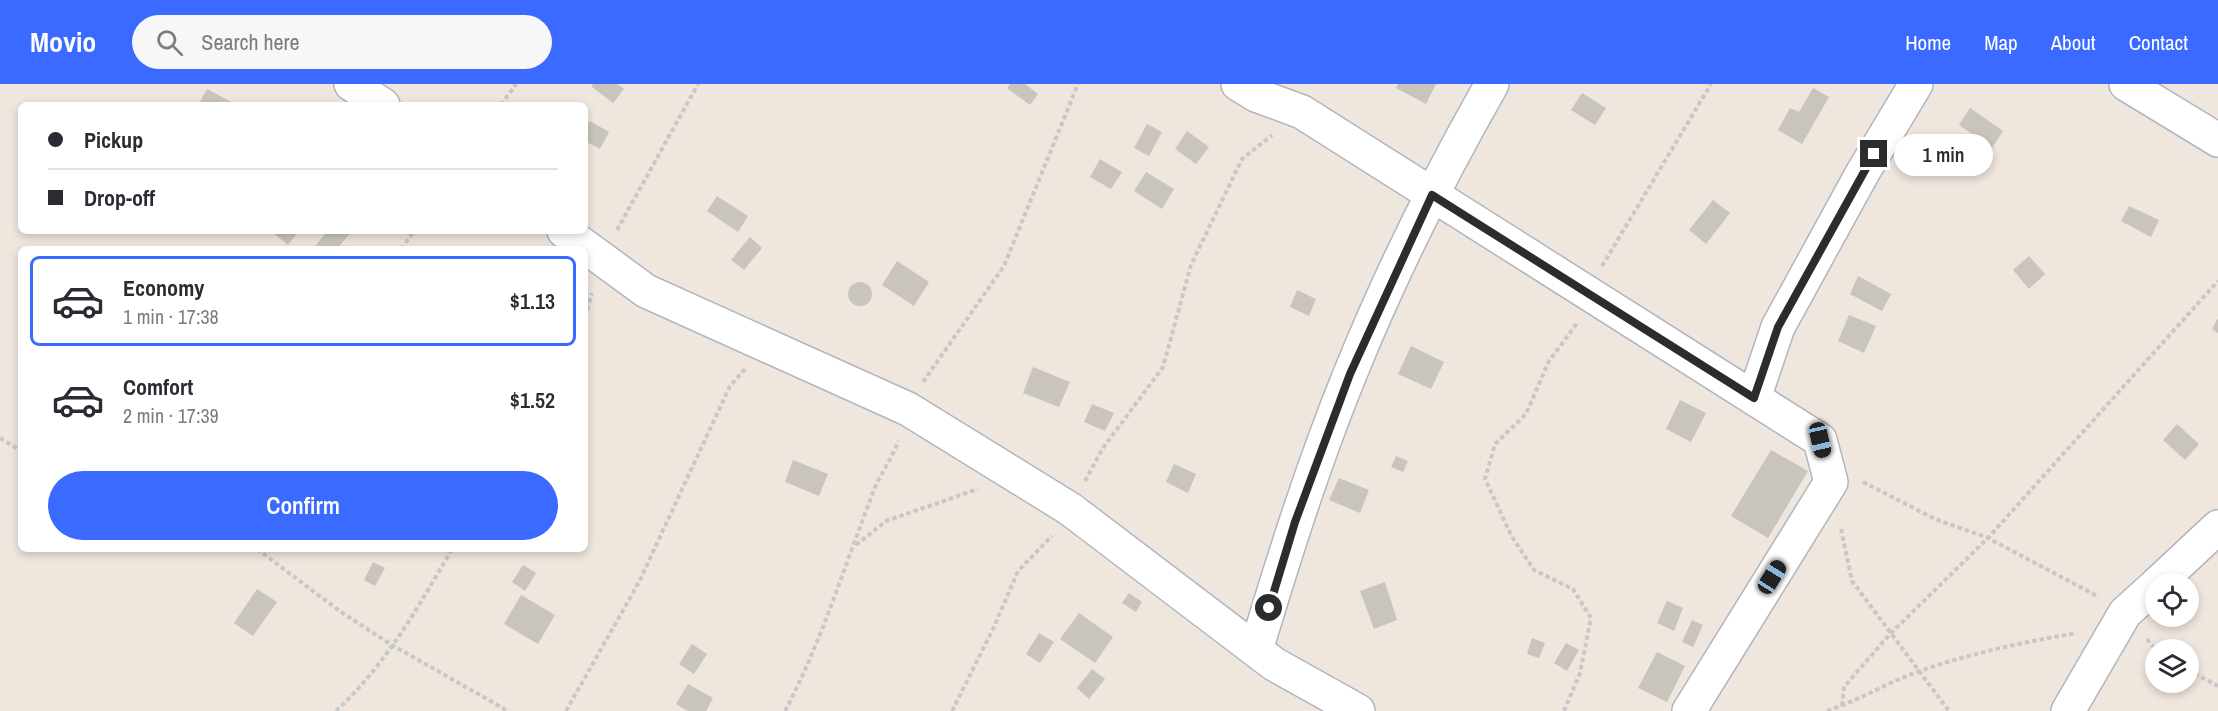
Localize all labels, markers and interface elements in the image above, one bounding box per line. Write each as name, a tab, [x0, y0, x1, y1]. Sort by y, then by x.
search box	[132, 15, 552, 69]
text: Movio	[30, 23, 96, 61]
icon: search	[153, 26, 186, 59]
text: Search here	[201, 27, 300, 57]
text: Home	[1905, 28, 1951, 57]
text: Map	[1984, 28, 2018, 57]
text: About	[2051, 28, 2096, 57]
text: Contact	[2129, 28, 2188, 57]
text: Pickup	[84, 125, 143, 155]
callout: 1 min	[1895, 133, 1994, 175]
route end	[1860, 140, 1887, 167]
text: 1 min	[1922, 141, 1965, 168]
text: Drop-off	[84, 183, 155, 213]
text: Economy	[123, 273, 204, 303]
icon: car	[51, 274, 105, 328]
text: $1.13	[510, 286, 555, 316]
text: 1 min · 17:38	[123, 303, 219, 330]
text: Comfort	[123, 372, 193, 402]
icon: car	[51, 373, 105, 427]
text: $1.52	[510, 385, 555, 415]
text: 2 min · 17:39	[123, 402, 219, 429]
car	[1807, 420, 1833, 460]
button: Confirm	[48, 471, 558, 540]
car	[1755, 557, 1789, 597]
map controls	[2145, 573, 2199, 693]
button: locate	[2145, 573, 2199, 627]
route start	[1255, 594, 1282, 621]
button: layers	[2145, 639, 2199, 693]

